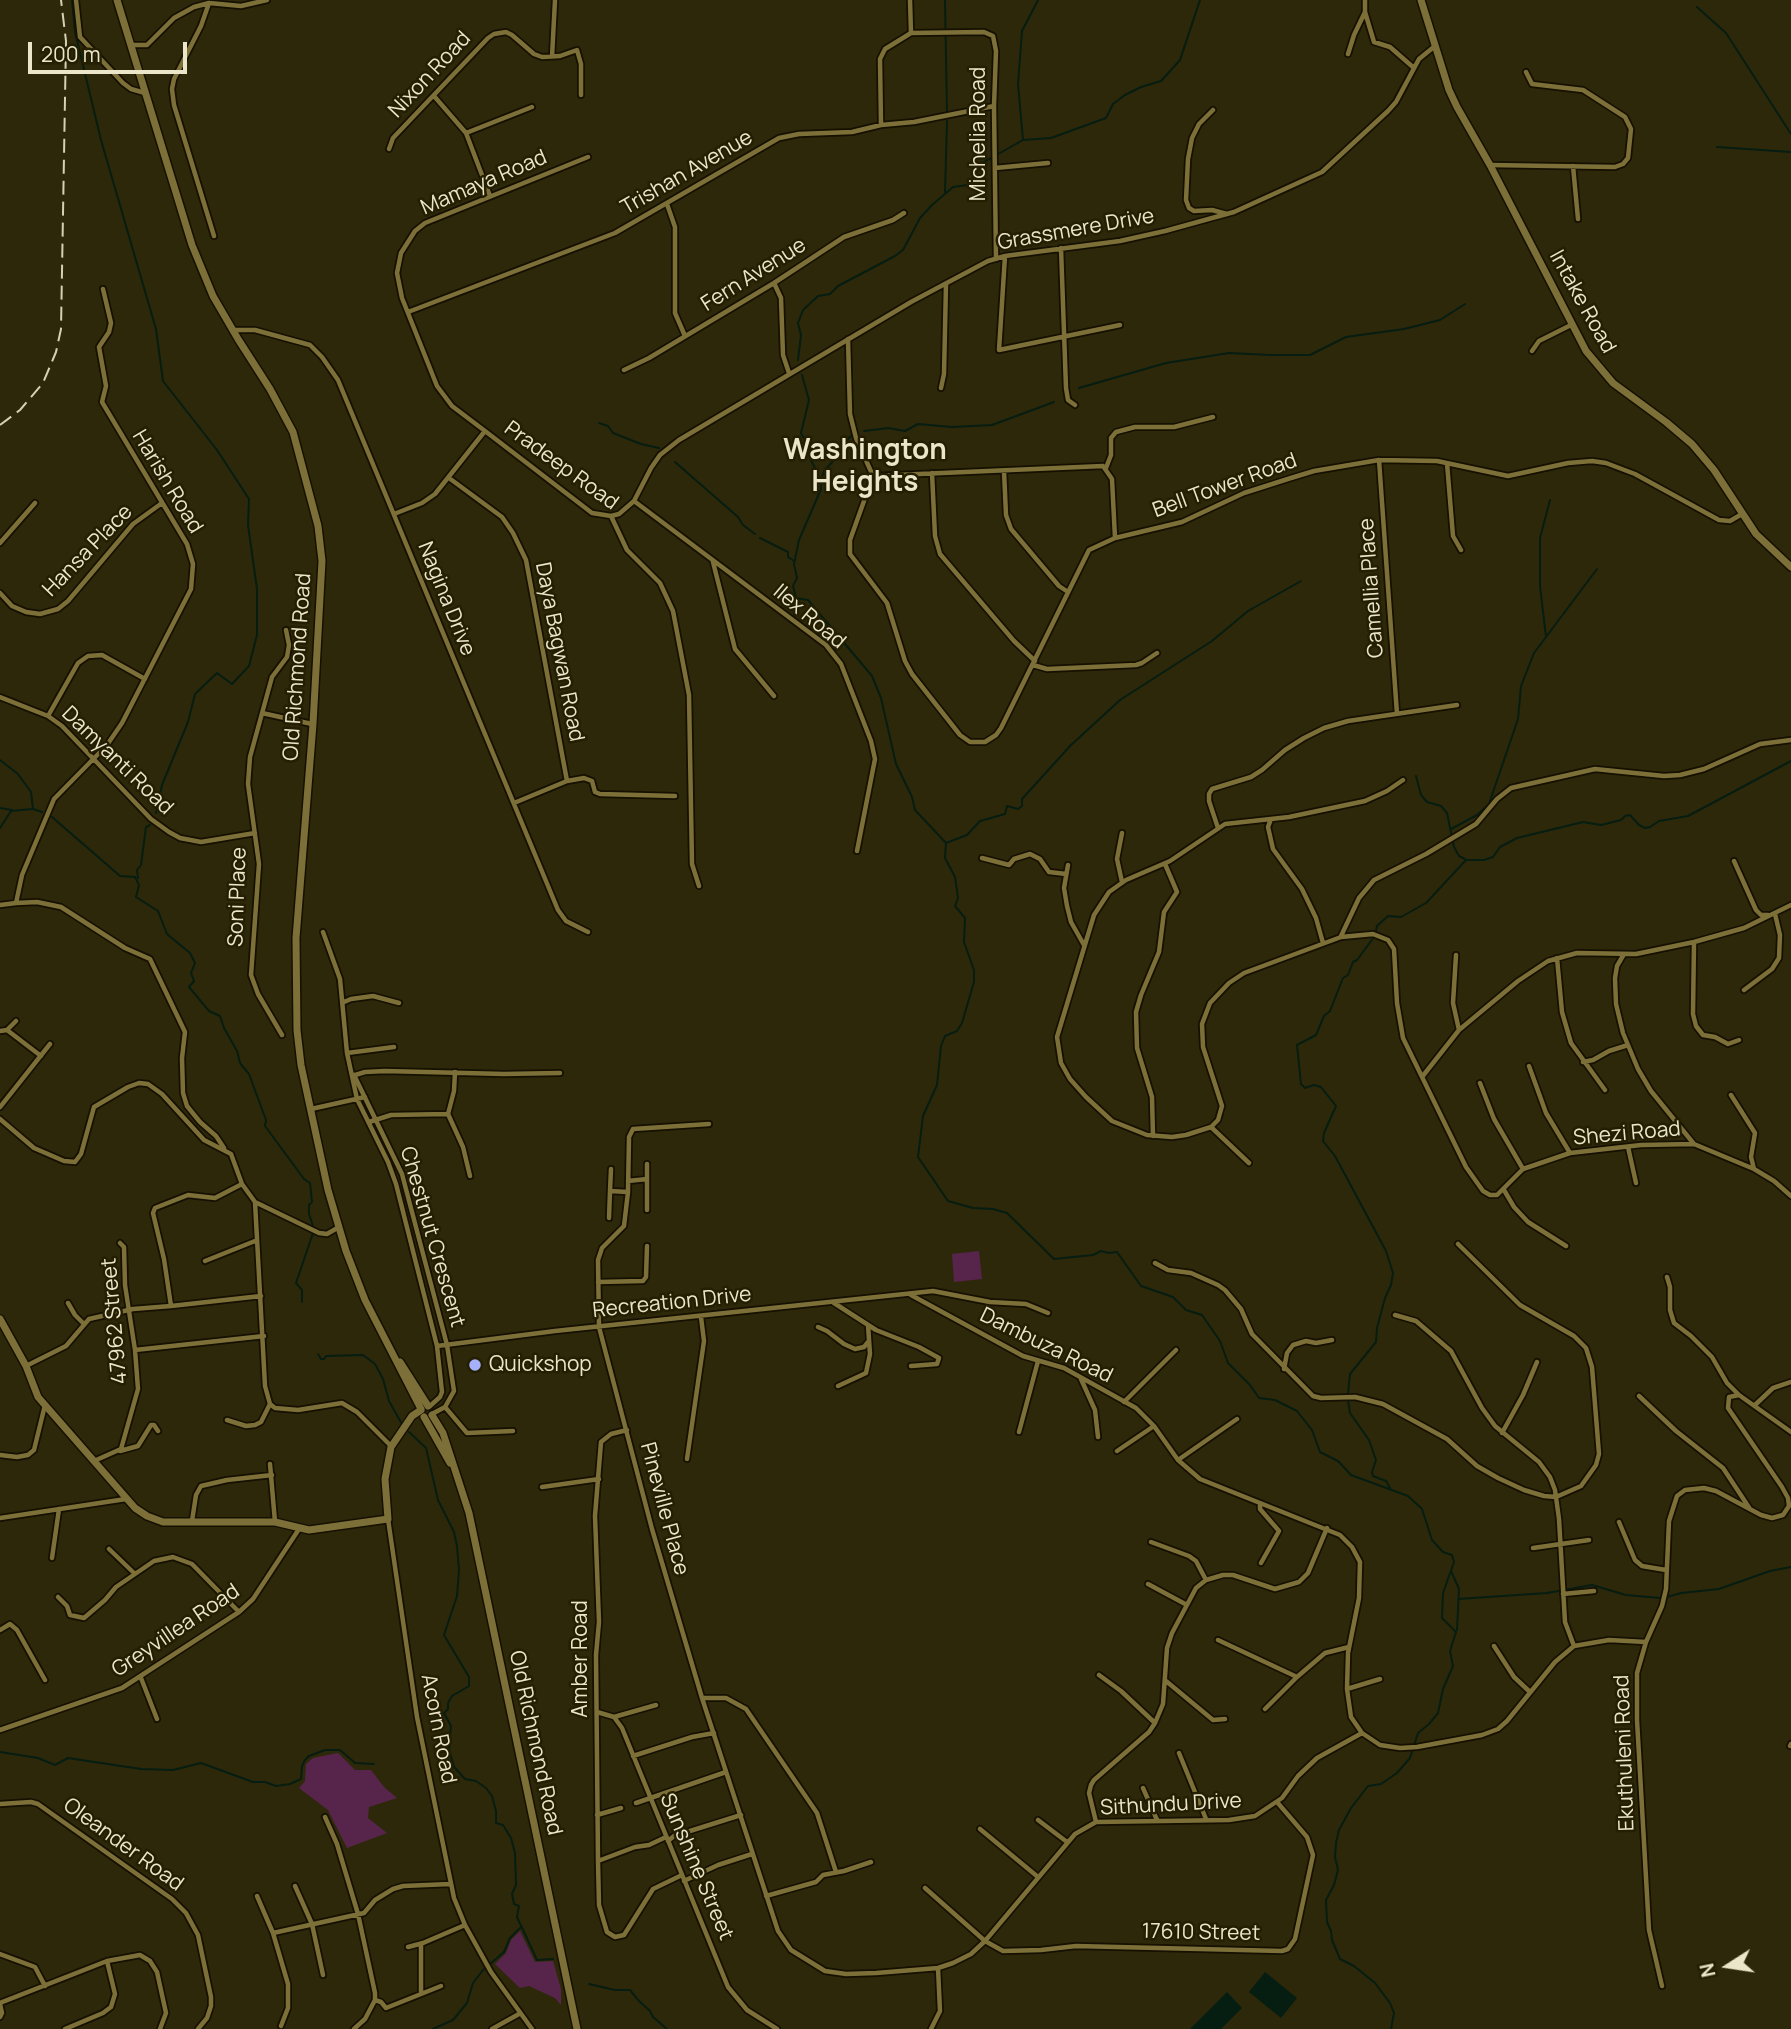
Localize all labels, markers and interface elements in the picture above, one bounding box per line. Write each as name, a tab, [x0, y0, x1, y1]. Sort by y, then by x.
street label: Nixon Road	[384, 27, 476, 123]
scale bar	[32, 28, 191, 72]
text: 200 m	[41, 40, 101, 68]
street label: Michelia Road	[966, 67, 992, 201]
street label: Trishan Avenue	[617, 125, 757, 221]
street label: Mamaya Road	[417, 145, 551, 221]
street label: Grassmere Drive	[996, 204, 1156, 256]
street label: Fern Avenue	[697, 233, 811, 317]
street label: Intake Road	[1543, 246, 1621, 358]
street label: Pradeep Road	[499, 416, 623, 516]
street label: Harish Road	[126, 426, 208, 538]
district label: Washington Heights	[783, 434, 947, 500]
street label: Bell Tower Road	[1150, 448, 1300, 524]
street label: Hansa Place	[38, 500, 138, 602]
street label: Camellia Place	[1355, 517, 1389, 659]
street label: Nagina Drive	[412, 538, 480, 660]
street label: Daya Bagwan Road	[529, 560, 589, 744]
street label: Old Richmond Road	[279, 572, 317, 762]
street label: Ilex Road	[768, 579, 850, 655]
street label: Damyanti Road	[56, 701, 178, 821]
street label: Soni Place	[224, 847, 252, 947]
street label: Shezi Road	[1572, 1117, 1682, 1151]
street label: Chestnut Crescent	[394, 1144, 470, 1330]
street label: 47962 Street	[97, 1257, 133, 1385]
street label: Recreation Drive	[591, 1282, 753, 1324]
street label: Dambuza Road	[975, 1303, 1117, 1389]
place label: Quickshop	[489, 1352, 592, 1378]
marker: Quickshop	[467, 1357, 483, 1373]
street label: Pineville Place	[634, 1440, 694, 1578]
street label: Greyvillea Road	[107, 1579, 245, 1683]
street label: Amber Road	[568, 1600, 594, 1718]
street label: Old Richmond Road	[503, 1648, 567, 1838]
street label: Acorn Road	[415, 1672, 461, 1786]
street label: Ekuthuleni Road	[1610, 1674, 1640, 1832]
street label: Sithundu Drive	[1100, 1789, 1242, 1821]
street label: Sunshine Street	[654, 1790, 738, 1944]
street label: Oleander Road	[58, 1793, 188, 1897]
street label: 17610 Street	[1142, 1919, 1260, 1947]
north arrow	[1693, 1931, 1763, 2001]
text: N	[1693, 1961, 1722, 1980]

